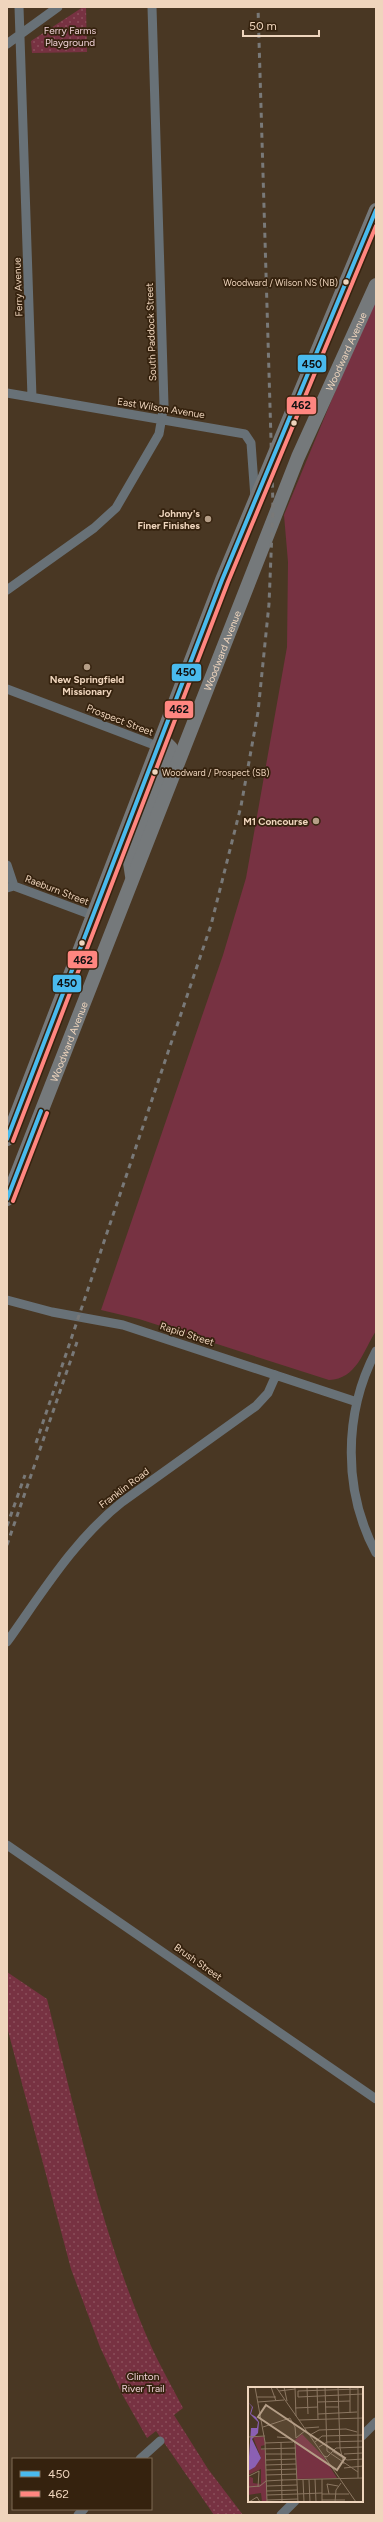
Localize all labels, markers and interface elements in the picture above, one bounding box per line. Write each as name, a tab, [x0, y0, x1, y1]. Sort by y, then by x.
scale bar	[243, 12, 319, 38]
text: 50 m	[249, 19, 277, 33]
park label: Ferry Farms Playground	[44, 24, 97, 49]
street label: Ferry Avenue	[10, 257, 26, 317]
place label: Woodward / Wilson NS (NB)	[223, 277, 338, 288]
marker: Woodward / Wilson NS (NB)	[341, 277, 351, 287]
street label: South Paddock Street	[143, 282, 159, 381]
street label: Woodward Avenue	[322, 309, 370, 393]
line badge: 450	[297, 354, 327, 373]
text: 450	[302, 358, 322, 371]
street label: East Wilson Avenue	[116, 395, 206, 421]
line badge: 462	[286, 396, 317, 415]
text: 462	[291, 399, 311, 412]
unlabelled marker	[289, 418, 299, 428]
place label: Johnny's Finer Finishes	[137, 507, 200, 532]
marker: Johnny's Finer Finishes	[203, 514, 213, 524]
street label: Woodward Avenue	[200, 608, 244, 693]
marker: New Springfield Missionary	[82, 662, 92, 672]
line badge: 450	[171, 663, 202, 682]
text: 450	[176, 666, 196, 679]
place label: New Springfield Missionary	[50, 673, 124, 698]
line badge: 462	[164, 700, 194, 719]
street label: Prospect Street	[85, 701, 155, 739]
text: 462	[169, 703, 189, 716]
marker: Woodward / Prospect (SB)	[150, 767, 160, 777]
place label: Woodward / Prospect (SB)	[162, 767, 270, 778]
place label: M1 Concourse	[243, 815, 308, 828]
marker: M1 Concourse	[311, 816, 321, 826]
street label: Raeburn Street	[23, 872, 91, 908]
unlabelled marker	[77, 938, 87, 948]
line badge: 462	[67, 950, 98, 969]
text: 462	[73, 954, 93, 967]
line badge: 450	[52, 974, 82, 993]
text: 450	[57, 977, 77, 990]
street label: Woodward Avenue	[47, 999, 90, 1084]
street label: Rapid Street	[158, 1319, 216, 1349]
street label: Franklin Road	[96, 1465, 152, 1511]
street label: Brush Street	[171, 1941, 225, 1983]
park label: Clinton River Trail	[121, 2370, 165, 2395]
inset map	[248, 2387, 363, 2502]
legend	[12, 2458, 152, 2510]
text: 450	[48, 2467, 70, 2481]
text: 462	[48, 2487, 69, 2501]

